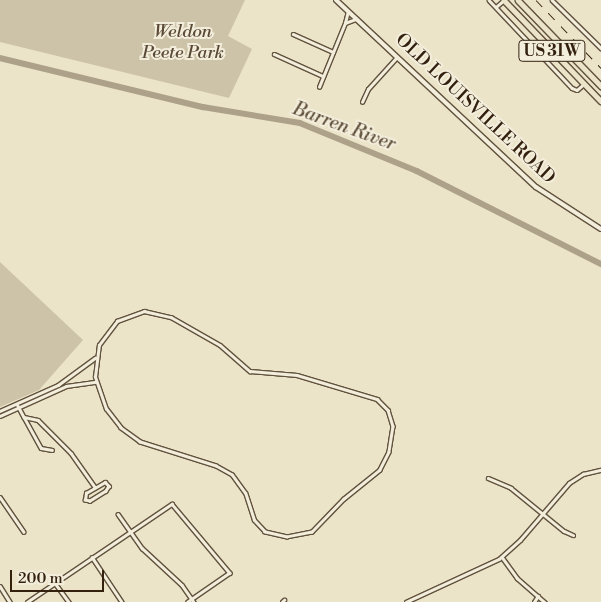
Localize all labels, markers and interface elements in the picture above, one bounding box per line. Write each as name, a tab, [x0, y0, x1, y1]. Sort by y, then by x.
park label: Weldon Peete Park	[142, 22, 224, 64]
street label: OLD LOUISVILLE ROAD	[391, 29, 559, 189]
road number: US 31W	[518, 37, 586, 64]
water label: Barren River	[289, 98, 399, 156]
scale bar	[12, 560, 106, 592]
text: 200 m	[18, 569, 63, 588]

